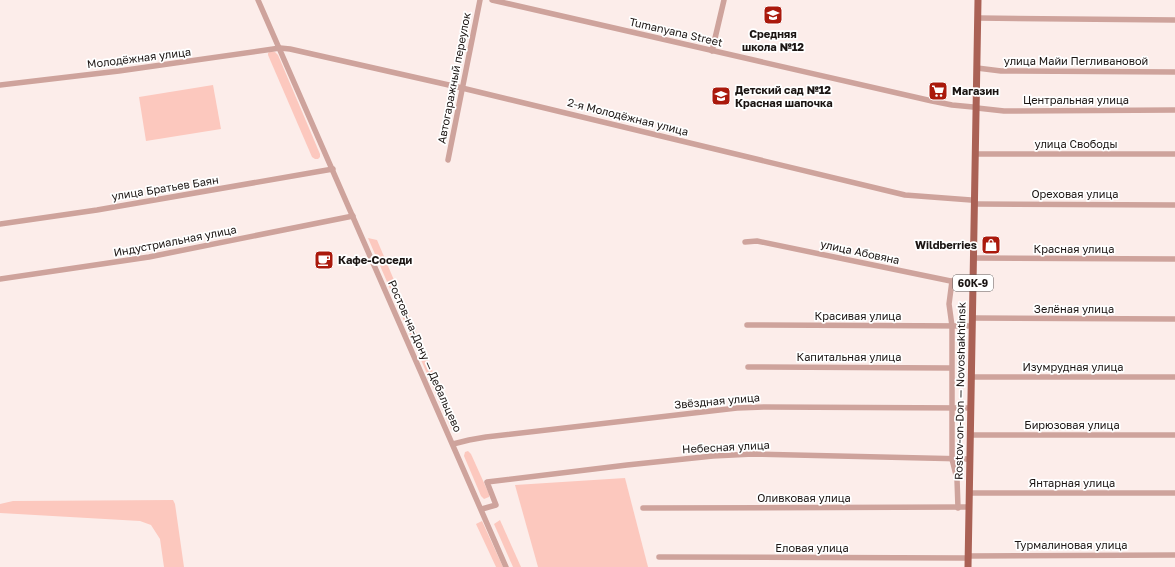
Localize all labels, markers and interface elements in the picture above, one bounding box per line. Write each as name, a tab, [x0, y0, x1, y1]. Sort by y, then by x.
school or university icon: Средняя школа №12	[762, 4, 784, 26]
street label: Автогаражный переулок	[434, 10, 473, 145]
street label: Tumanyana Street	[628, 14, 724, 49]
place label: Средняя школа №12	[742, 27, 804, 53]
street label: Молодёжная улица	[86, 45, 192, 70]
street label: улица Майи Пегливановой	[1004, 54, 1148, 67]
supermarket icon: Магазин	[927, 80, 949, 102]
place label: Детский сад №12 Красная шапочка	[735, 83, 833, 109]
place label: Магазин	[952, 84, 999, 97]
school or university icon: Детский сад №12 Красная шапочка	[710, 85, 732, 107]
street label: Центральная улица	[1023, 93, 1129, 106]
street label: 2-я Молодёжная улица	[566, 95, 690, 138]
street label: улица Свободы	[1035, 137, 1118, 150]
street label: улица Братьев Баян	[110, 173, 219, 202]
street label: Ореховая улица	[1031, 187, 1119, 200]
street label: Индустриальная улица	[112, 222, 238, 259]
shop icon: Wildberries	[980, 234, 1002, 256]
street label: улица Абовяна	[819, 237, 901, 266]
place label: Wildberries	[915, 238, 977, 251]
street label: Красная улица	[1034, 242, 1114, 255]
cafe icon: Кафе-Соседи	[313, 249, 335, 271]
place label: Кафе-Соседи	[338, 253, 413, 266]
road number: 60К-9	[953, 275, 993, 291]
street label: Ростов-на-Дону — Дебальцево	[386, 278, 465, 434]
street label: Rostov-on-Don — Novoshakhtinsk	[951, 302, 968, 480]
street label: Зелёная улица	[1034, 302, 1114, 315]
street label: Красивая улица	[814, 309, 902, 322]
street label: Капитальная улица	[797, 350, 901, 363]
street label: Изумрудная улица	[1022, 360, 1124, 373]
street label: Звёздная улица	[673, 390, 760, 411]
street label: Бирюзовая улица	[1024, 418, 1120, 431]
street label: Небесная улица	[682, 438, 770, 455]
street label: Янтарная улица	[1029, 476, 1115, 489]
street label: Оливковая улица	[757, 491, 851, 504]
street label: Турмалиновая улица	[1014, 538, 1128, 551]
street label: Еловая улица	[775, 541, 849, 554]

